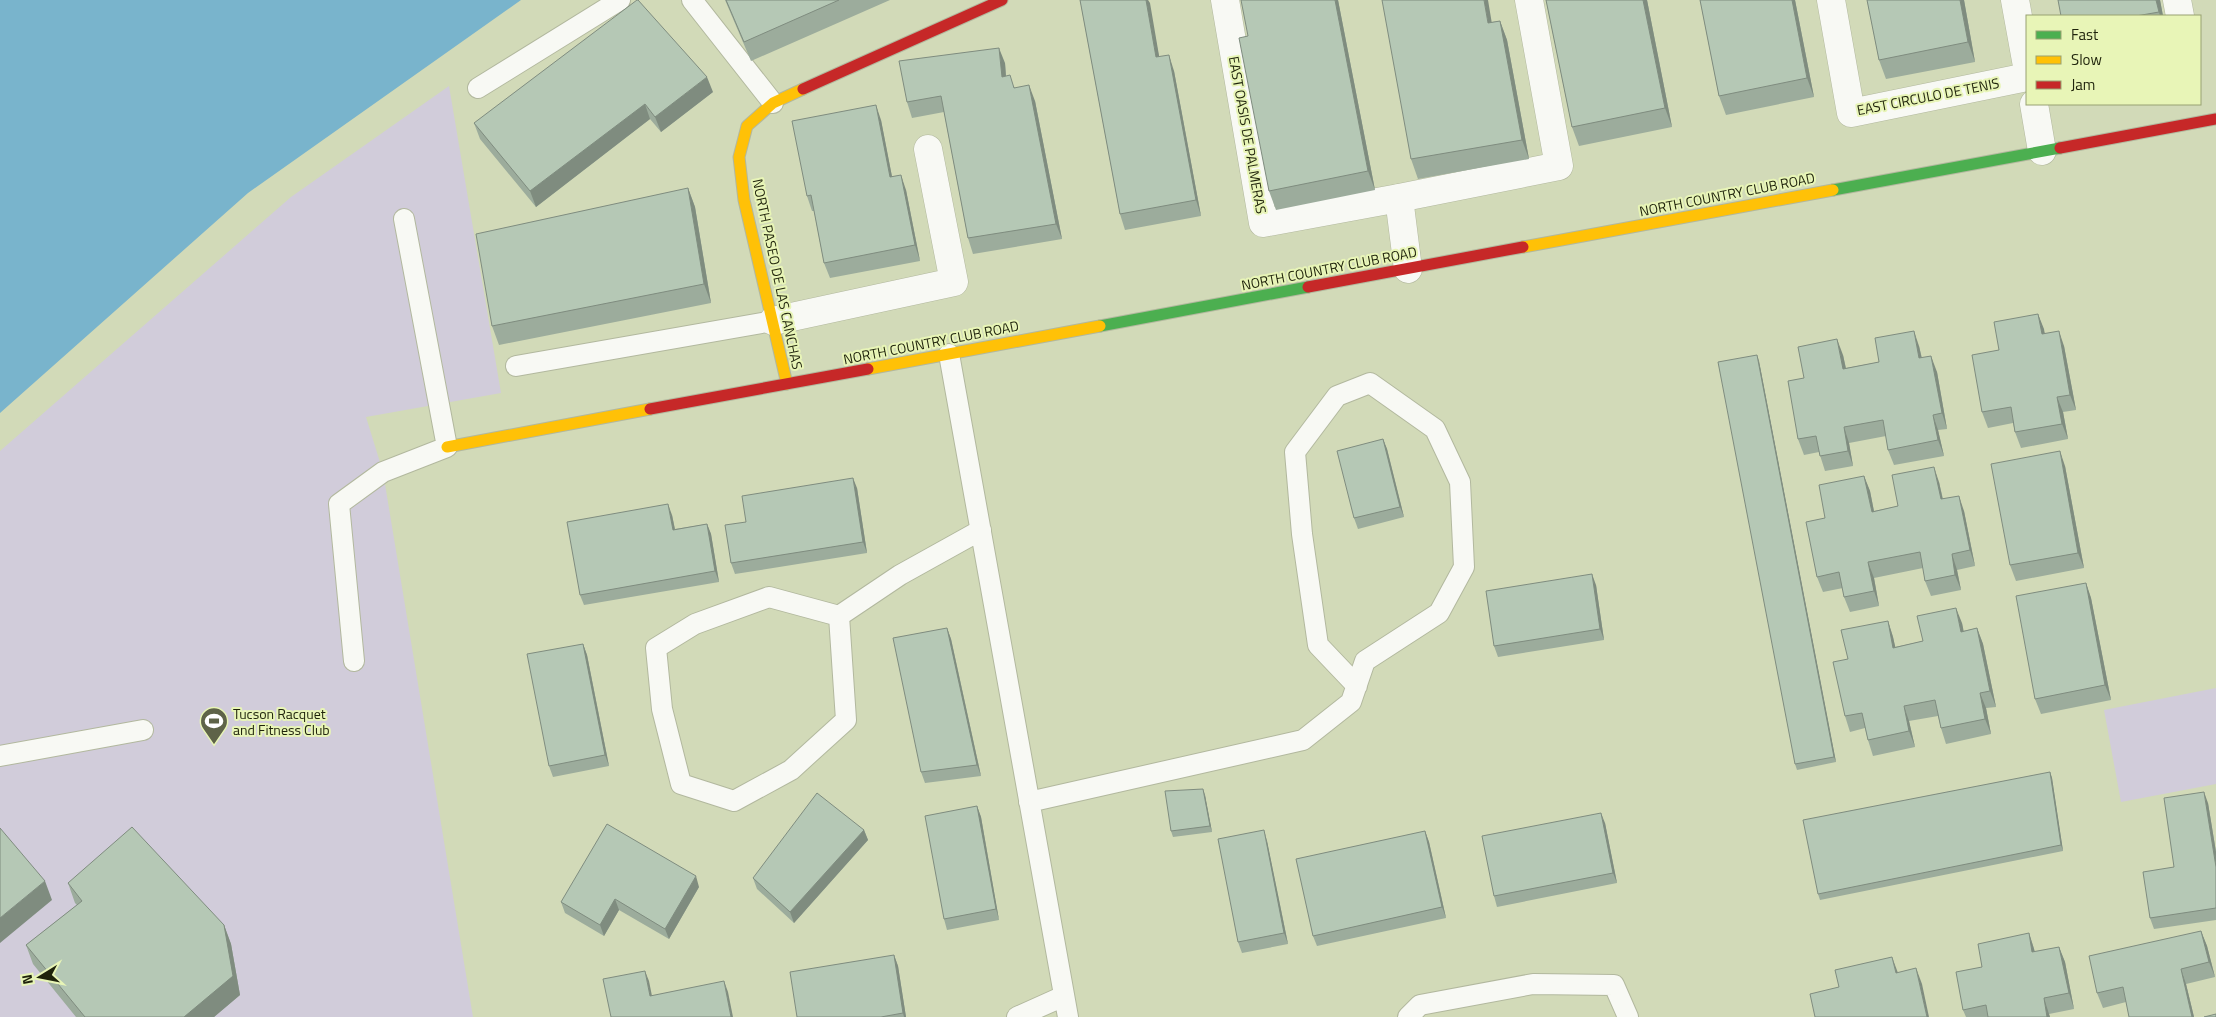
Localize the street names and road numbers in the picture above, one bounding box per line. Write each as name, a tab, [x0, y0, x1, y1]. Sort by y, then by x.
street label: EAST OASIS DE PALMERAS	[1224, 55, 1272, 215]
street label: EAST CIRCULO DE TENIS	[1855, 72, 2001, 120]
street label: NORTH COUNTRY CLUB ROAD	[1637, 167, 1817, 221]
street label: NORTH PASEO DE LAS CANCHAS	[748, 177, 808, 371]
street label: NORTH COUNTRY CLUB ROAD	[1239, 241, 1419, 295]
street label: NORTH COUNTRY CLUB ROAD	[841, 315, 1021, 369]

